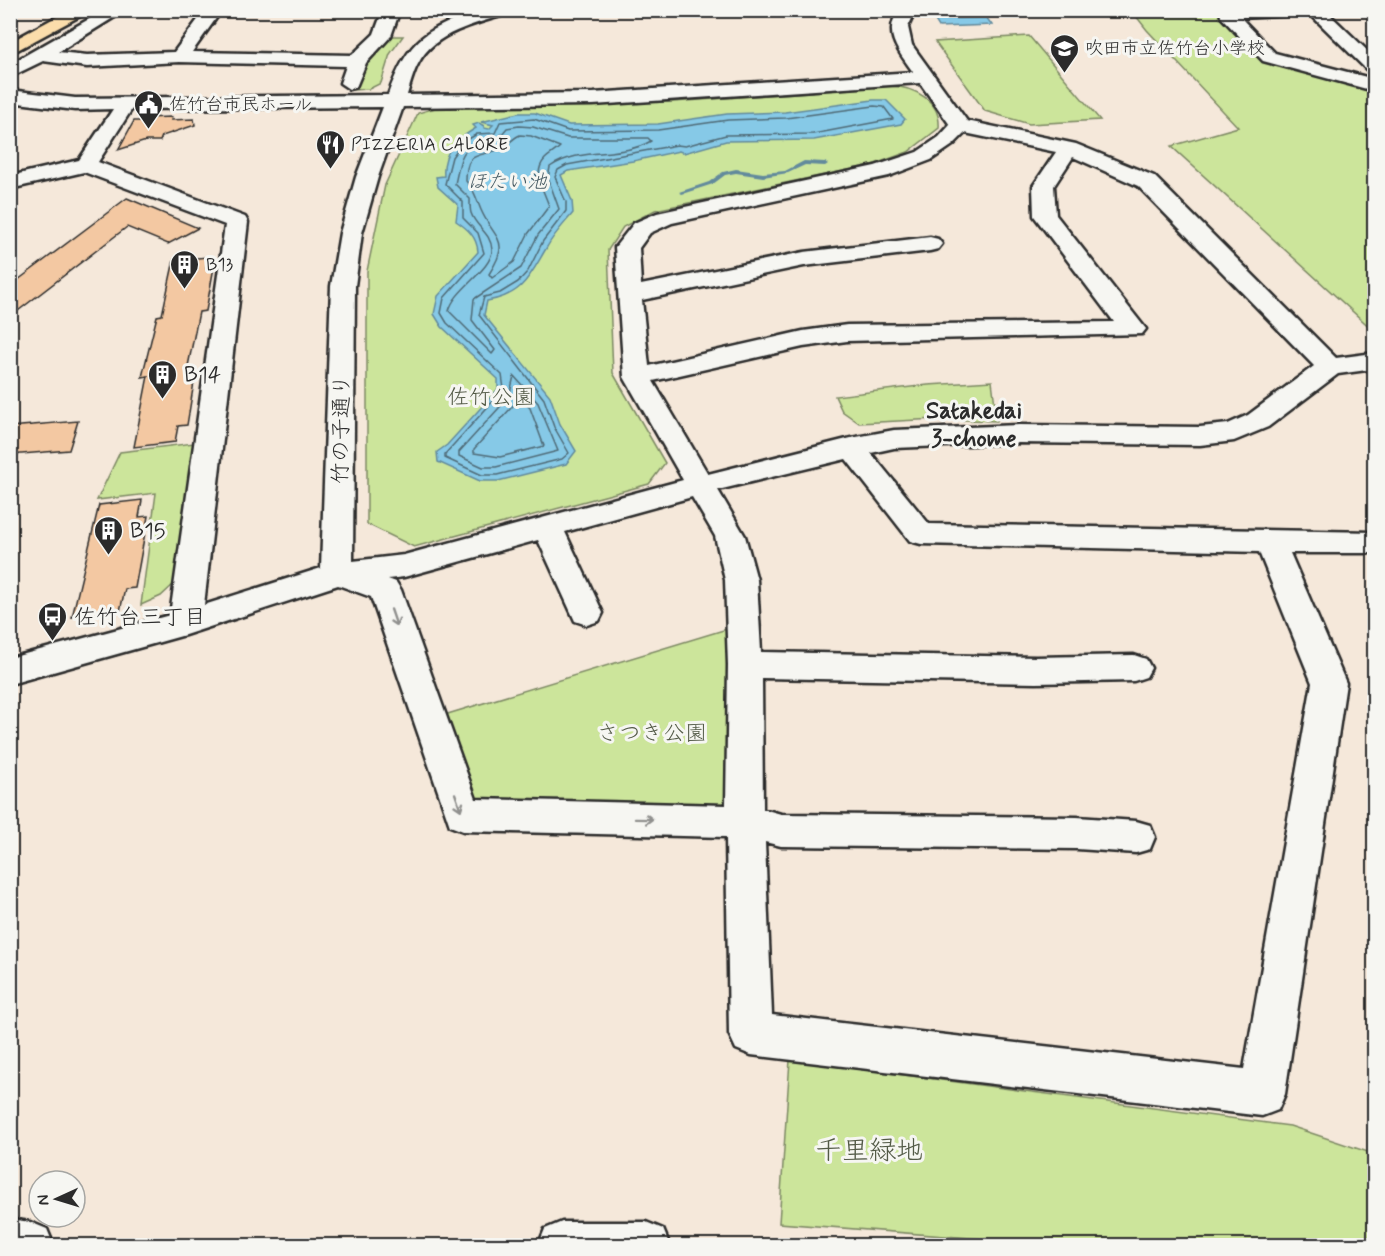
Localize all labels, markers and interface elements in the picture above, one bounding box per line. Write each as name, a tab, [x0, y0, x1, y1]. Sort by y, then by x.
school or university icon: 吹田市立佐竹台小学校	[1048, 32, 1080, 74]
place label: 吹田市立佐竹台小学校	[1085, 37, 1265, 61]
public building icon: 佐竹台市民ホール	[132, 88, 164, 130]
place label: 佐竹台市民ホール	[169, 93, 312, 117]
restaurant icon: PIZZERIA CALORE	[314, 128, 346, 170]
place label: PIZZERIA CALORE	[351, 133, 508, 157]
water label: ほたい池	[467, 169, 548, 196]
building icon: B13	[169, 248, 201, 290]
place label: B13	[206, 253, 233, 277]
building icon: B14	[147, 358, 179, 400]
place label: B14	[184, 362, 221, 390]
street label: 竹の子通り	[327, 374, 357, 484]
park label: 佐竹公園	[447, 384, 535, 412]
district label: Satakedai 3-chome	[926, 396, 1022, 455]
building icon: B15	[93, 514, 125, 556]
place label: B15	[130, 518, 166, 546]
bus stop icon: 佐竹台三丁目	[37, 600, 69, 642]
place label: 佐竹台三丁目	[74, 604, 206, 632]
one-way arrow	[390, 608, 401, 627]
park label: さつき公園	[597, 720, 707, 748]
one-way arrow	[454, 792, 465, 811]
one-way arrow	[634, 813, 654, 825]
park label: 千里緑地	[815, 1134, 923, 1169]
north arrow	[27, 1169, 87, 1229]
text: N	[33, 1194, 54, 1206]

